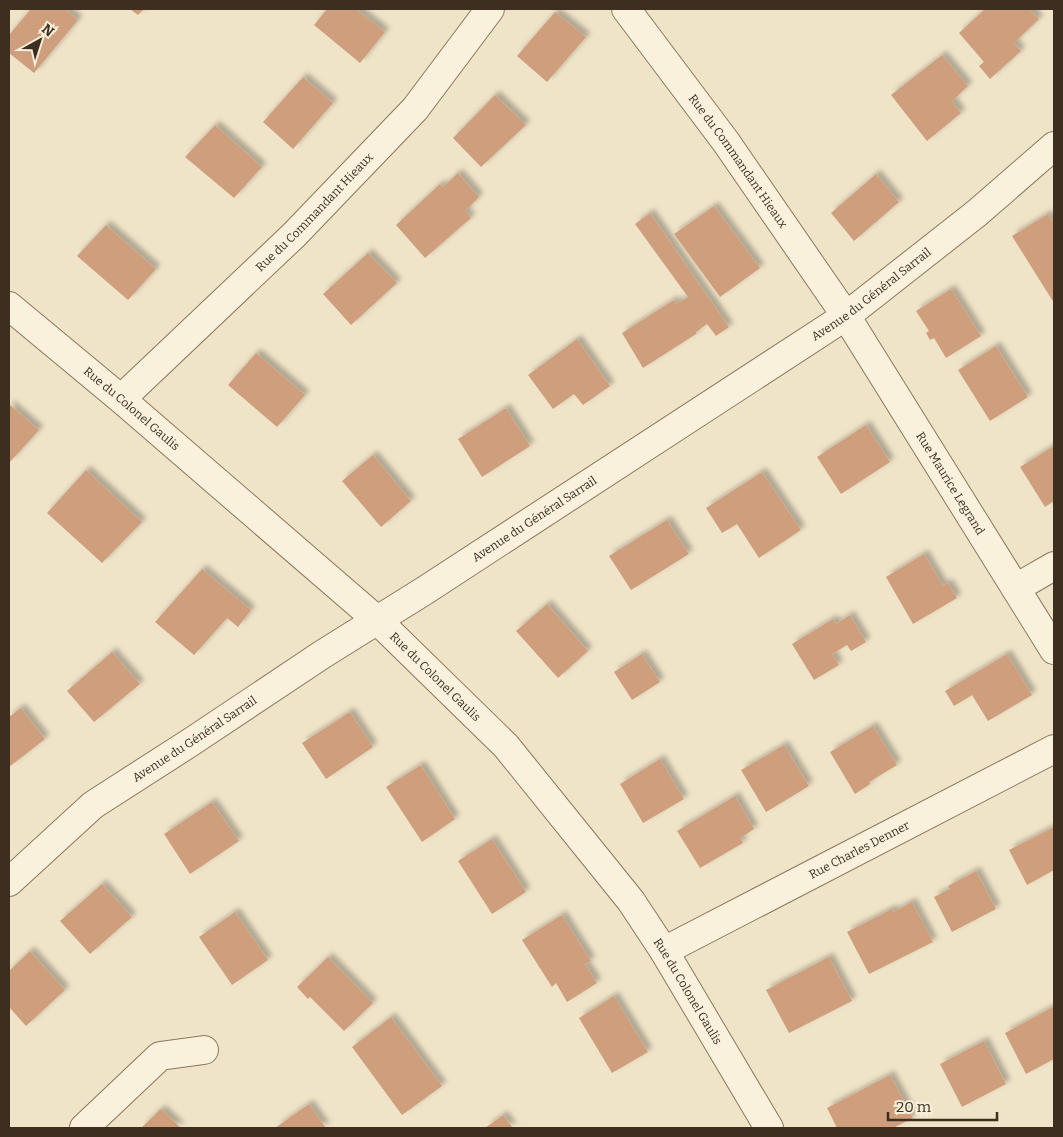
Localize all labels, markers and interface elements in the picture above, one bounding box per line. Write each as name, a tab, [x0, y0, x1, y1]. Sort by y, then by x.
north arrow	[15, 15, 65, 65]
text: N	[38, 20, 58, 40]
street label: Rue du Commandant Hieaux	[686, 92, 790, 231]
street label: Rue du Commandant Hieaux	[253, 150, 376, 274]
street label: Avenue du Général Sarrail	[809, 245, 934, 344]
street label: Rue du Colonel Gaulis	[81, 364, 183, 454]
street label: Rue Maurice Legrand	[913, 430, 987, 537]
street label: Avenue du Général Sarrail	[470, 473, 600, 565]
street label: Rue du Colonel Gaulis	[387, 629, 484, 724]
street label: Avenue du Général Sarrail	[130, 693, 260, 785]
street label: Rue Charles Denner	[807, 818, 913, 882]
street label: Rue du Colonel Gaulis	[651, 936, 725, 1047]
scale bar	[888, 1090, 997, 1122]
text: 20 m	[896, 1098, 932, 1116]

